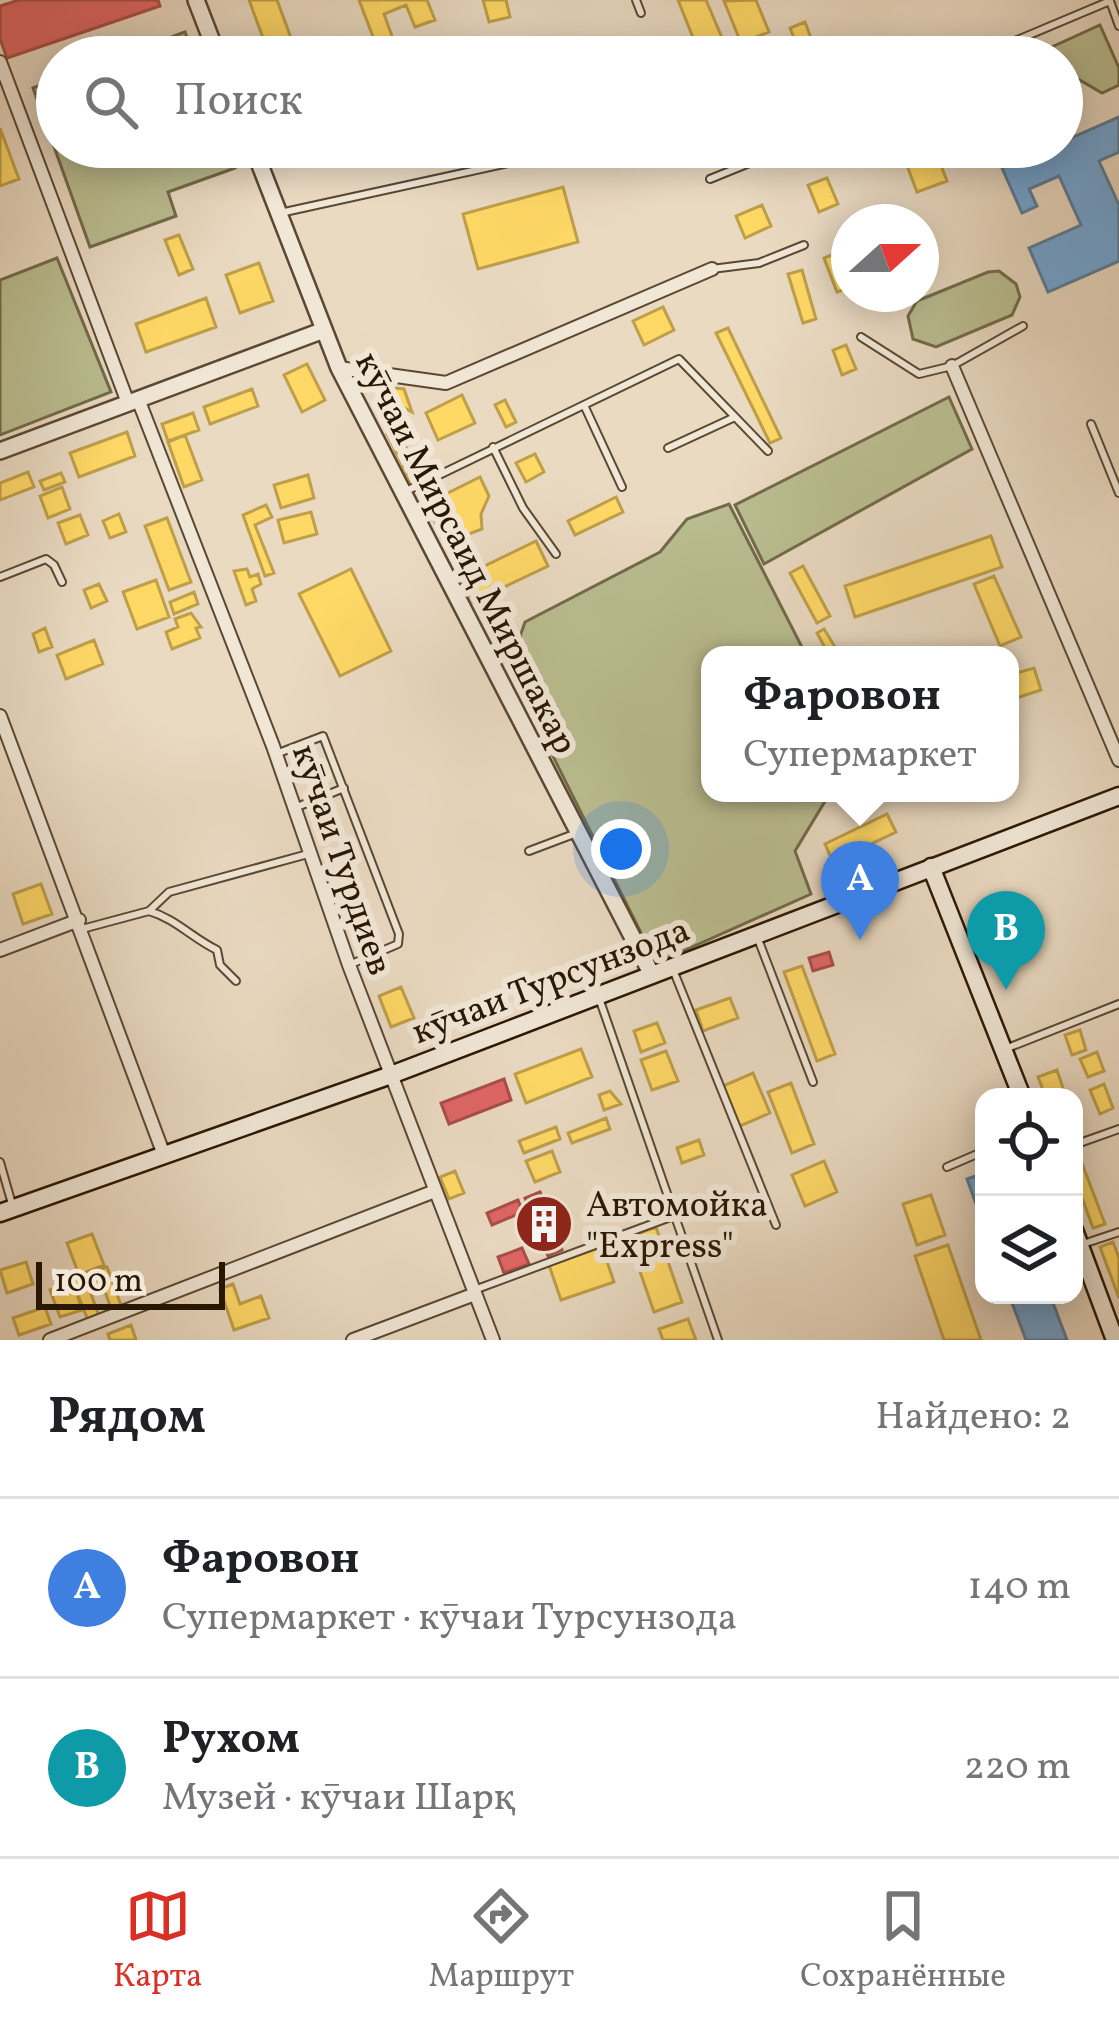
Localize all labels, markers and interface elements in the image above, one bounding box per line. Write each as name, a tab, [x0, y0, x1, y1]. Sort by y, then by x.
search box	[36, 36, 1083, 168]
icon: search	[78, 69, 144, 135]
text: Поиск	[174, 71, 303, 134]
north arrow	[831, 204, 939, 312]
street label: кӯчаи Мирсаид Миршакар	[341, 344, 588, 764]
popup	[701, 646, 1019, 802]
text: Фаровон	[743, 666, 941, 729]
text: Супермаркет	[743, 729, 977, 783]
street label: кӯчаи Турдиев	[277, 738, 403, 982]
your location	[591, 819, 651, 879]
pin: A	[821, 841, 899, 940]
pin: B	[967, 891, 1045, 990]
street label: кӯчаи Турсунзода	[405, 907, 698, 1059]
map controls	[975, 1088, 1083, 1304]
button: locate	[975, 1088, 1083, 1196]
place label: Автомойка "Express"	[586, 1182, 768, 1273]
building icon: Автомойка "Express"	[513, 1193, 575, 1255]
button: layers	[975, 1196, 1083, 1304]
scale bar	[36, 1256, 225, 1309]
text: 100 m	[54, 1260, 143, 1306]
text: Рядом	[48, 1383, 206, 1454]
text: Найдено: 2	[875, 1391, 1071, 1445]
text: Фаровон	[162, 1529, 359, 1592]
text: A	[73, 1561, 101, 1615]
text: 140 m	[968, 1561, 1071, 1615]
text: Супермаркет · кӯчаи Турсунзода	[162, 1592, 737, 1646]
text: Рухом	[162, 1709, 300, 1772]
text: B	[74, 1741, 100, 1795]
text: 220 m	[964, 1741, 1071, 1795]
text: Музей · кӯчаи Шарқ	[162, 1772, 515, 1826]
tab: Карта	[113, 1883, 203, 2001]
tab: Маршрут	[429, 1883, 574, 2001]
tab: Сохранённые	[800, 1883, 1006, 2001]

